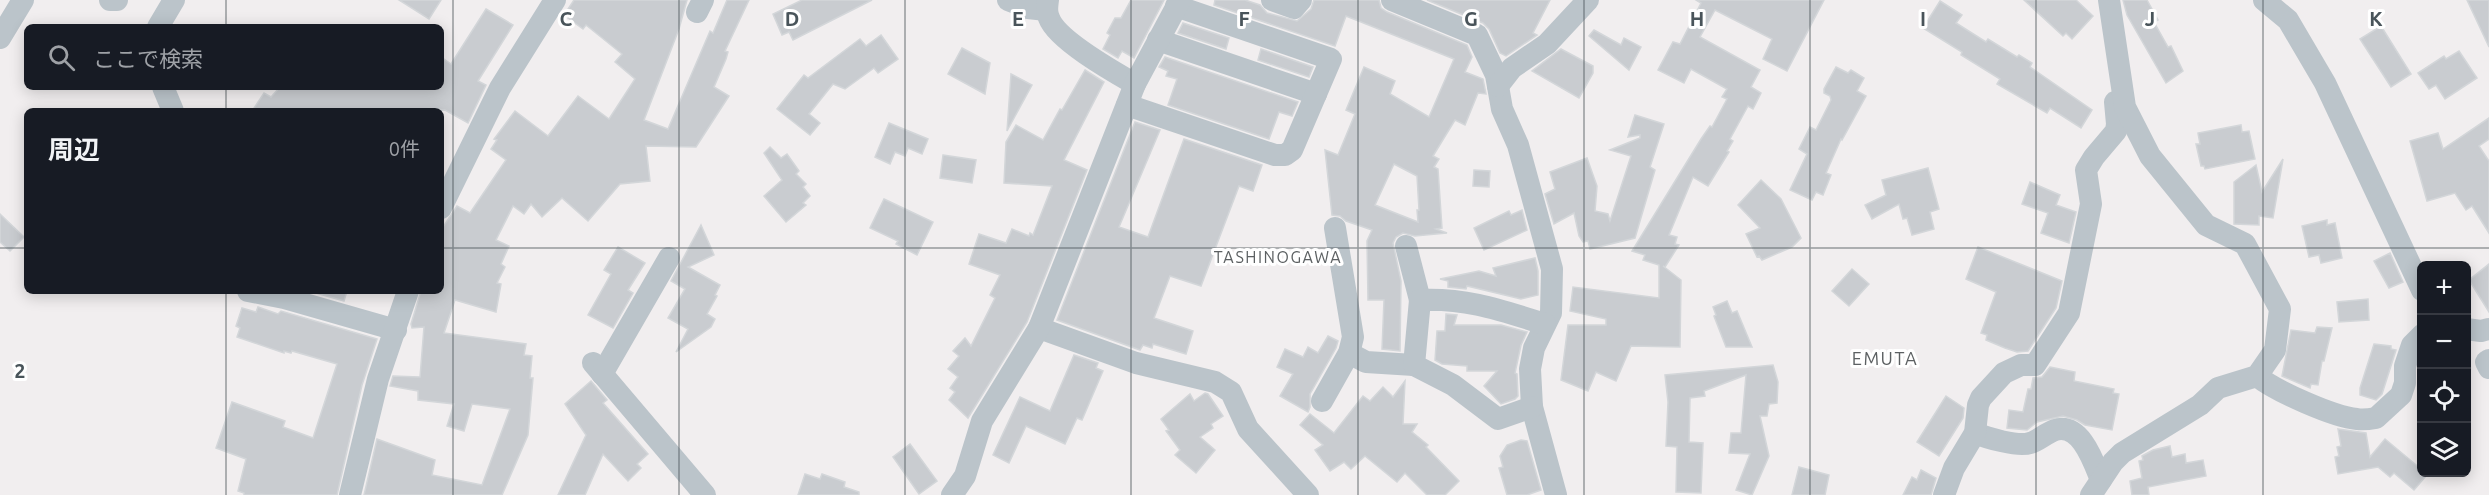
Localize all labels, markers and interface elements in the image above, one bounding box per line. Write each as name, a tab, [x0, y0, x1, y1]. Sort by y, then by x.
text: C	[560, 7, 573, 30]
text: D	[785, 7, 799, 30]
text: E	[1012, 7, 1024, 30]
text: F	[1238, 7, 1250, 30]
text: G	[1464, 7, 1478, 30]
text: H	[1690, 7, 1704, 30]
text: I	[1920, 7, 1926, 30]
text: J	[2145, 7, 2155, 30]
text: K	[2369, 7, 2383, 30]
search box	[24, 24, 444, 90]
icon: search	[45, 41, 78, 74]
text: ここで検索	[93, 46, 203, 71]
text: 周辺	[48, 135, 100, 164]
text: 0件	[389, 137, 420, 160]
district label: TASHINOGAWA	[1214, 248, 1342, 266]
map controls	[2417, 261, 2471, 477]
button: +	[2417, 261, 2471, 315]
button: −	[2417, 315, 2471, 369]
district label: EMUTA	[1852, 348, 1918, 368]
text: 2	[14, 359, 26, 382]
button: locate	[2417, 369, 2471, 423]
button: layers	[2417, 423, 2471, 477]

